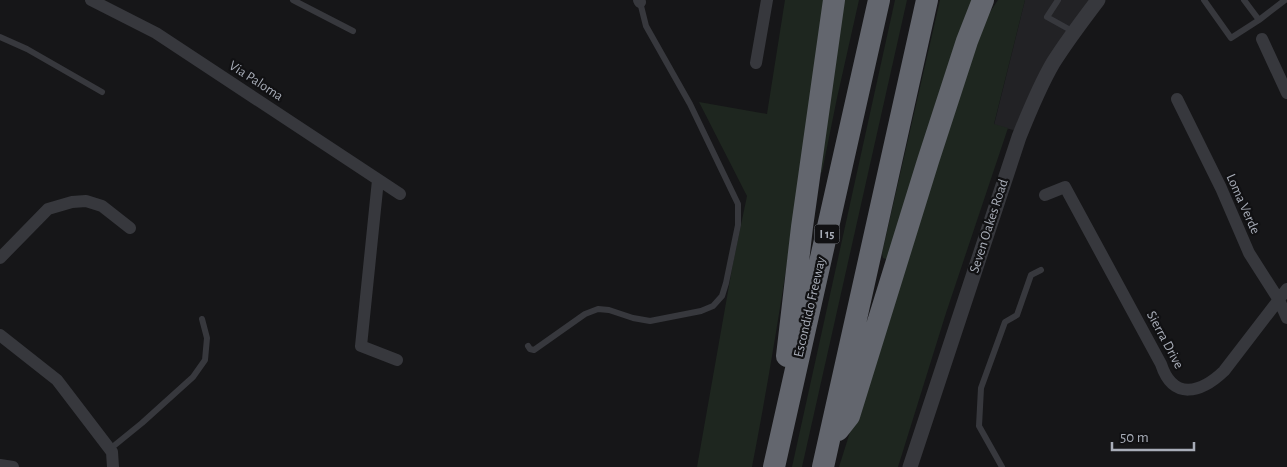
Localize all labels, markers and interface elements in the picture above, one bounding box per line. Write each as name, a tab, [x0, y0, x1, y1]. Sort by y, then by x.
street label: Via Paloma	[226, 58, 286, 104]
street label: Loma Verde	[1224, 172, 1262, 236]
street label: Seven Oakes Road	[967, 177, 1011, 275]
road number: I 15	[814, 224, 840, 243]
street label: Escondido Freeway	[792, 255, 828, 359]
street label: Sierra Drive	[1144, 309, 1186, 371]
scale bar	[1112, 420, 1194, 452]
text: 50 m	[1120, 430, 1149, 445]

